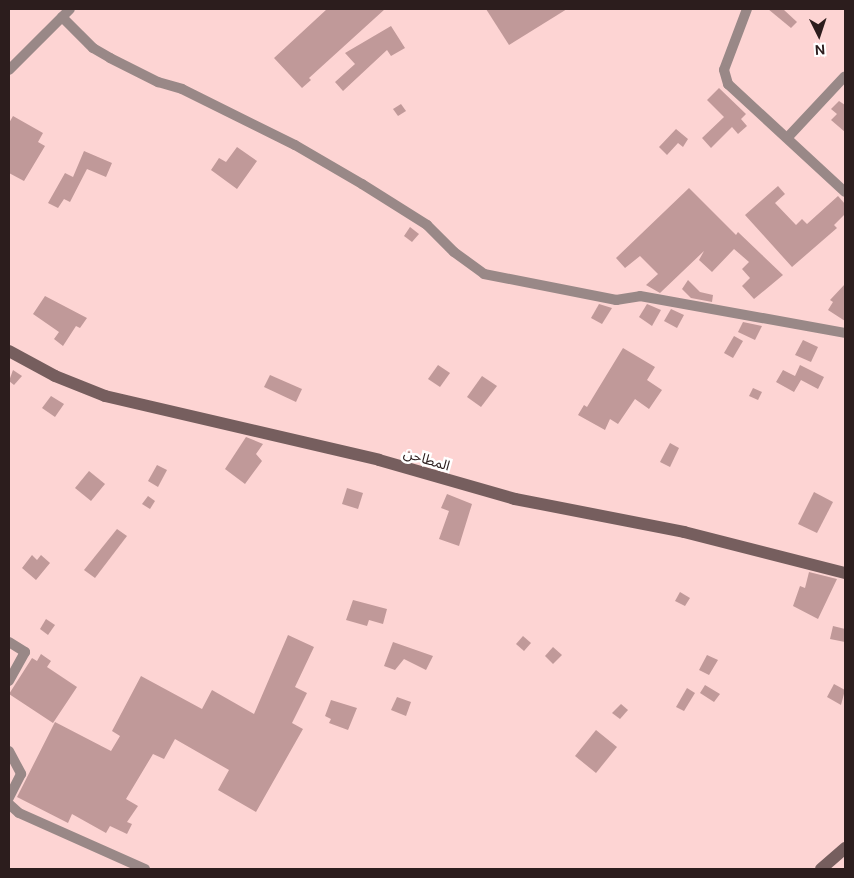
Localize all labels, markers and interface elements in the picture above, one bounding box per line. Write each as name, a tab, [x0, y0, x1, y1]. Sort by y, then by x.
north arrow	[794, 10, 844, 60]
text: N	[814, 41, 826, 59]
street label: المطاحن	[402, 444, 452, 474]

